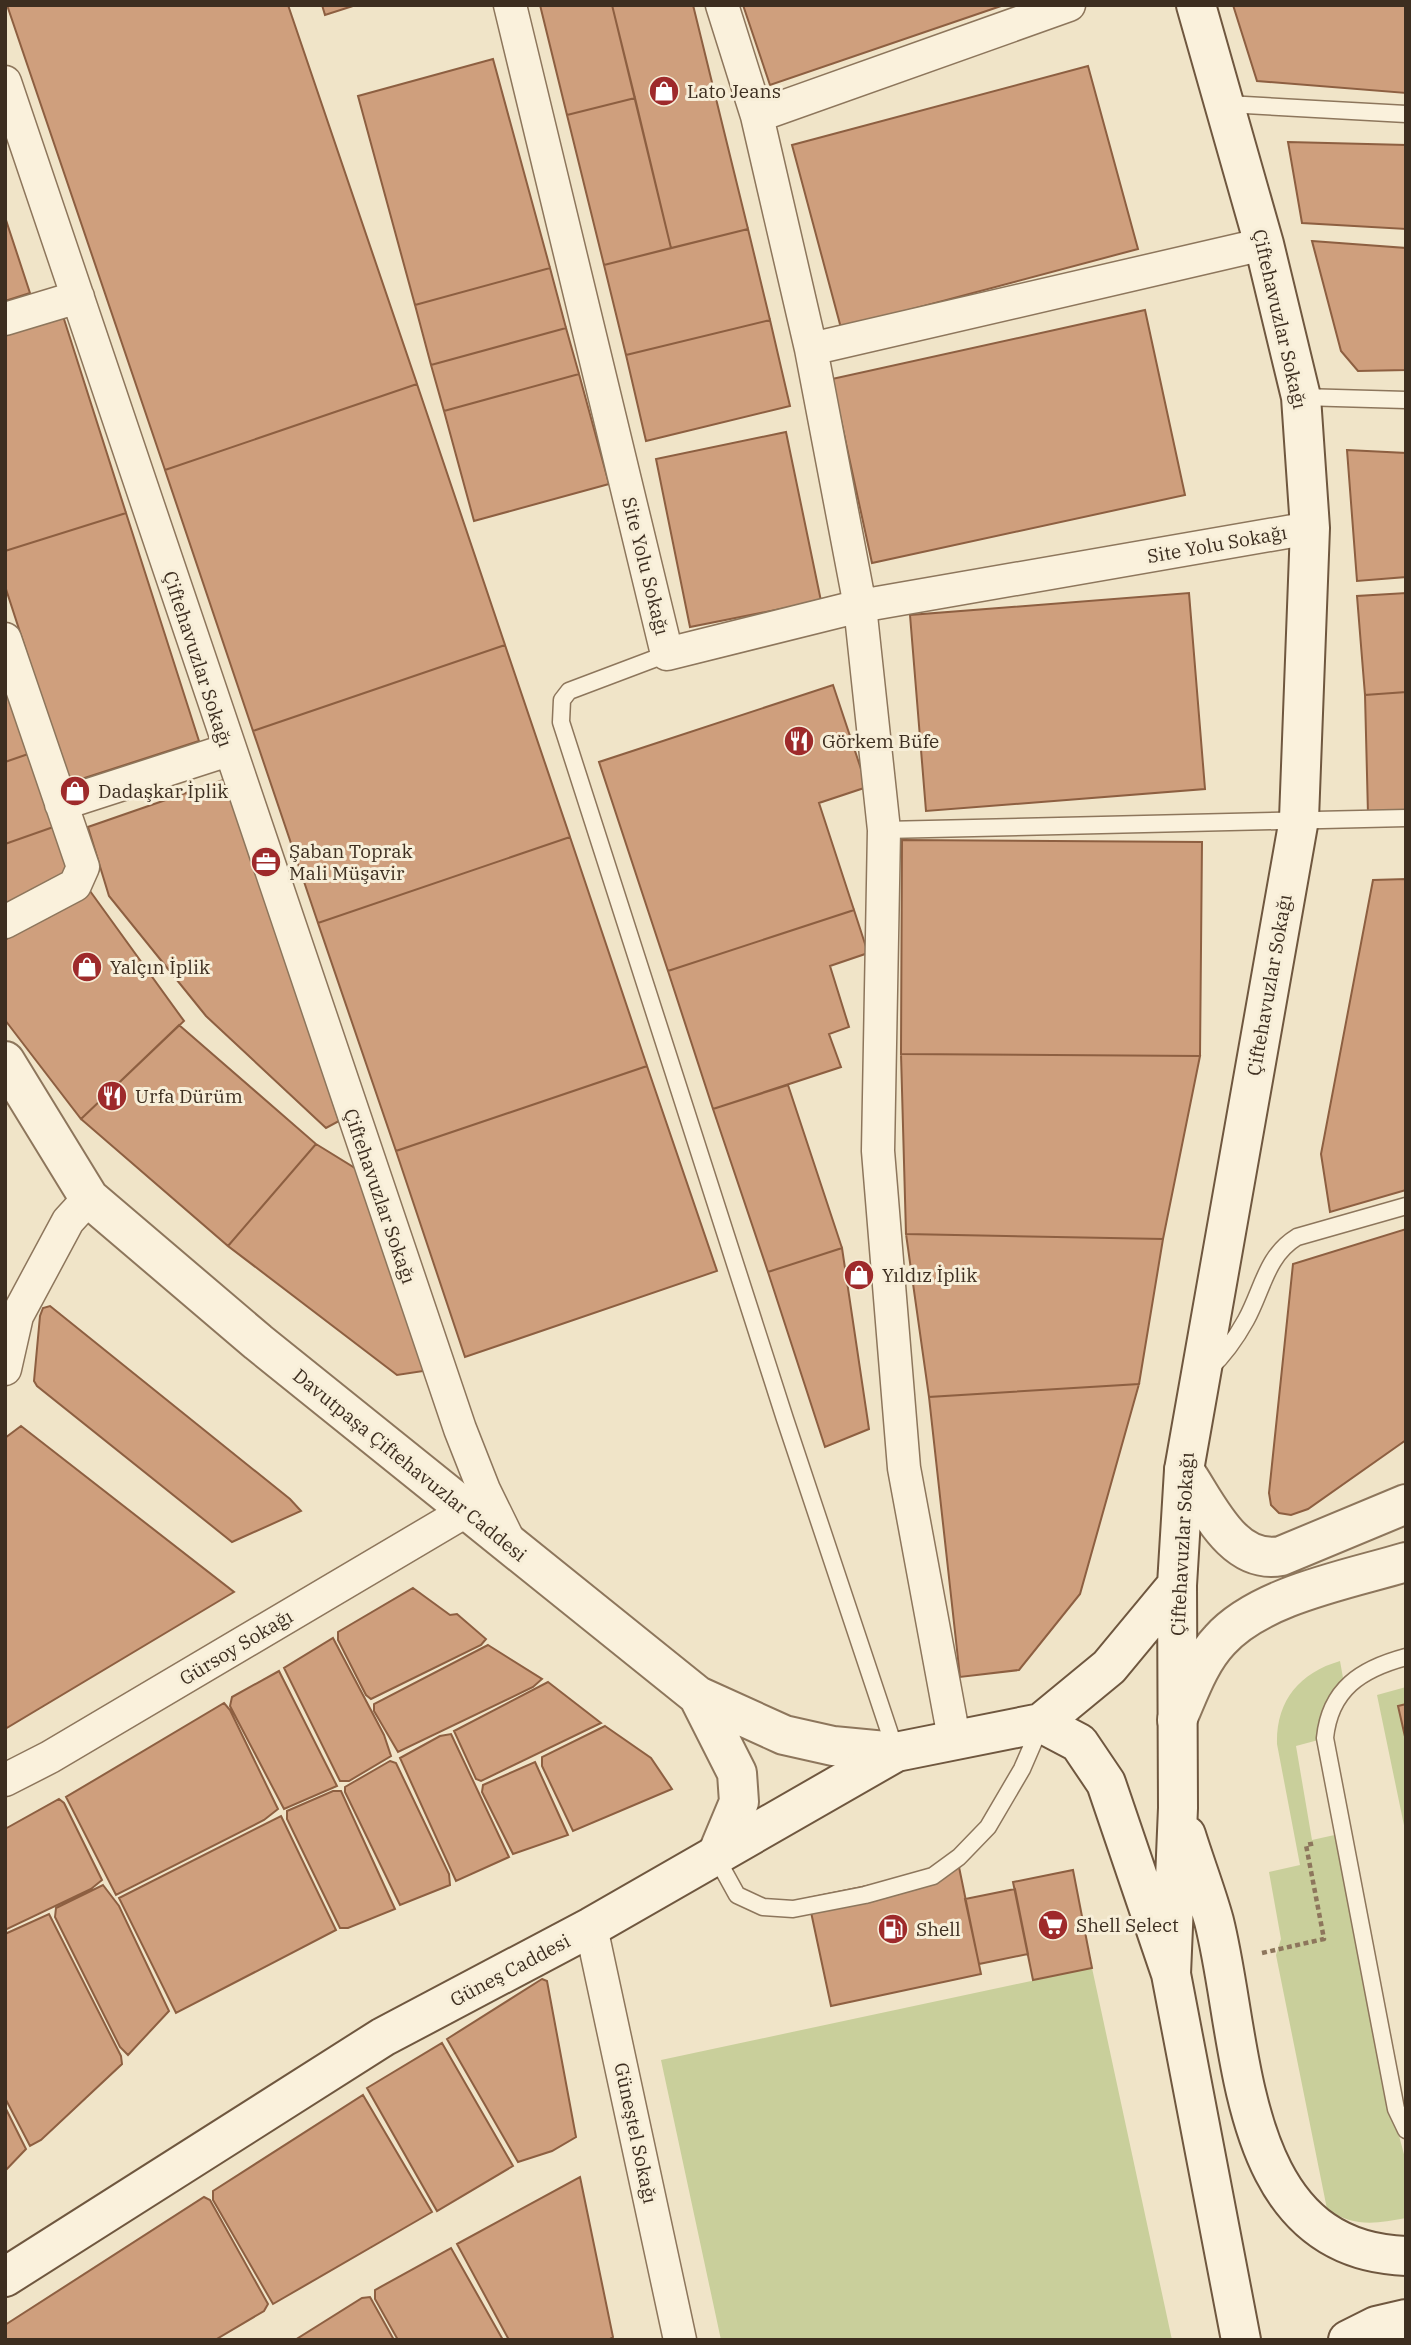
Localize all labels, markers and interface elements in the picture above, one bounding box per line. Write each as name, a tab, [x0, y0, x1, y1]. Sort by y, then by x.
shop icon: Lato Jeans	[647, 74, 681, 108]
place label: Lato Jeans	[687, 79, 781, 103]
street label: Çiftehavuzlar Sokağı	[1248, 227, 1312, 411]
street label: Site Yolu Sokağı	[617, 494, 675, 638]
street label: Site Yolu Sokağı	[1145, 520, 1289, 568]
street label: Çiftehavuzlar Sokağı	[158, 568, 238, 750]
restaurant icon: Görkem Büfe	[782, 724, 816, 758]
place label: Görkem Büfe	[822, 729, 939, 753]
shop icon: Dadaşkar İplik	[58, 774, 92, 808]
place label: Dadaşkar İplik	[98, 779, 228, 803]
place label: Şaban Toprak Mali Müşavir	[289, 839, 413, 885]
office icon: Şaban Toprak Mali Müşavir	[249, 845, 283, 879]
street label: Çiftehavuzlar Sokağı	[1241, 892, 1297, 1078]
shop icon: Yalçın İplik	[70, 950, 104, 984]
place label: Yalçın İplik	[110, 955, 210, 979]
restaurant icon: Urfa Dürüm	[95, 1079, 129, 1113]
place label: Urfa Dürüm	[135, 1084, 243, 1108]
street label: Çiftehavuzlar Sokağı	[339, 1105, 421, 1287]
shop icon: Yıldız İplik	[842, 1258, 876, 1292]
place label: Yıldız İplik	[882, 1263, 977, 1287]
street label: Davutpaşa Çiftehavuzlar Caddesi	[288, 1363, 532, 1567]
street label: Çiftehavuzlar Sokağı	[1165, 1452, 1199, 1636]
street label: Gürsoy Sokağı	[175, 1604, 297, 1690]
supermarket icon: Shell Select	[1036, 1908, 1070, 1942]
fuel station icon: Shell	[876, 1912, 910, 1946]
place label: Shell Select	[1076, 1913, 1179, 1937]
place label: Shell	[916, 1917, 961, 1941]
street label: Güneş Caddesi	[446, 1928, 574, 2012]
street label: Güneştel Sokağı	[609, 2060, 663, 2206]

